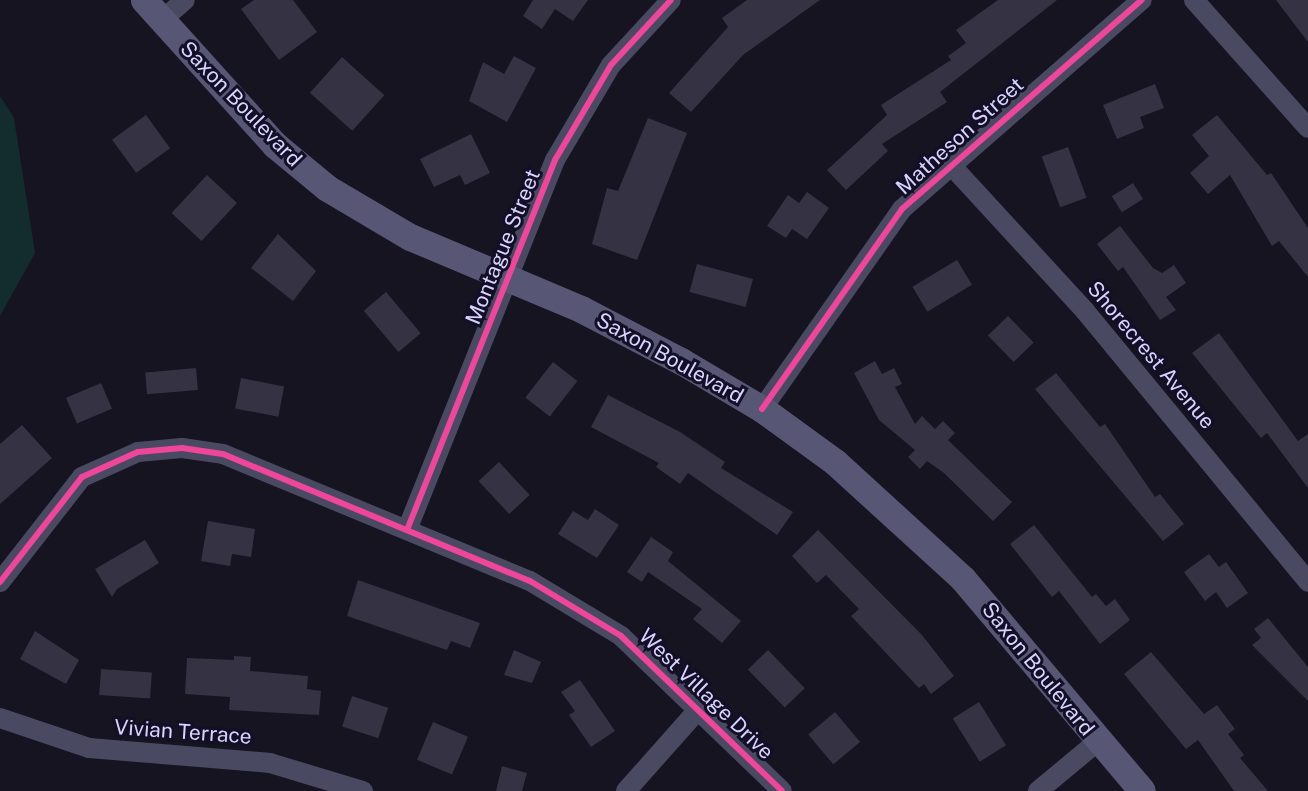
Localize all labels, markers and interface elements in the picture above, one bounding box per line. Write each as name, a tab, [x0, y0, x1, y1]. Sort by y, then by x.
street label: Saxon Boulevard	[175, 36, 307, 172]
street label: Matheson Street	[891, 72, 1029, 200]
street label: Montague Street	[460, 166, 546, 328]
street label: Shorecrest Avenue	[1082, 276, 1220, 434]
street label: Saxon Boulevard	[592, 307, 748, 409]
street label: Saxon Boulevard	[977, 597, 1099, 741]
street label: West Village Drive	[633, 623, 779, 765]
street label: Vivian Terrace	[113, 715, 253, 749]

